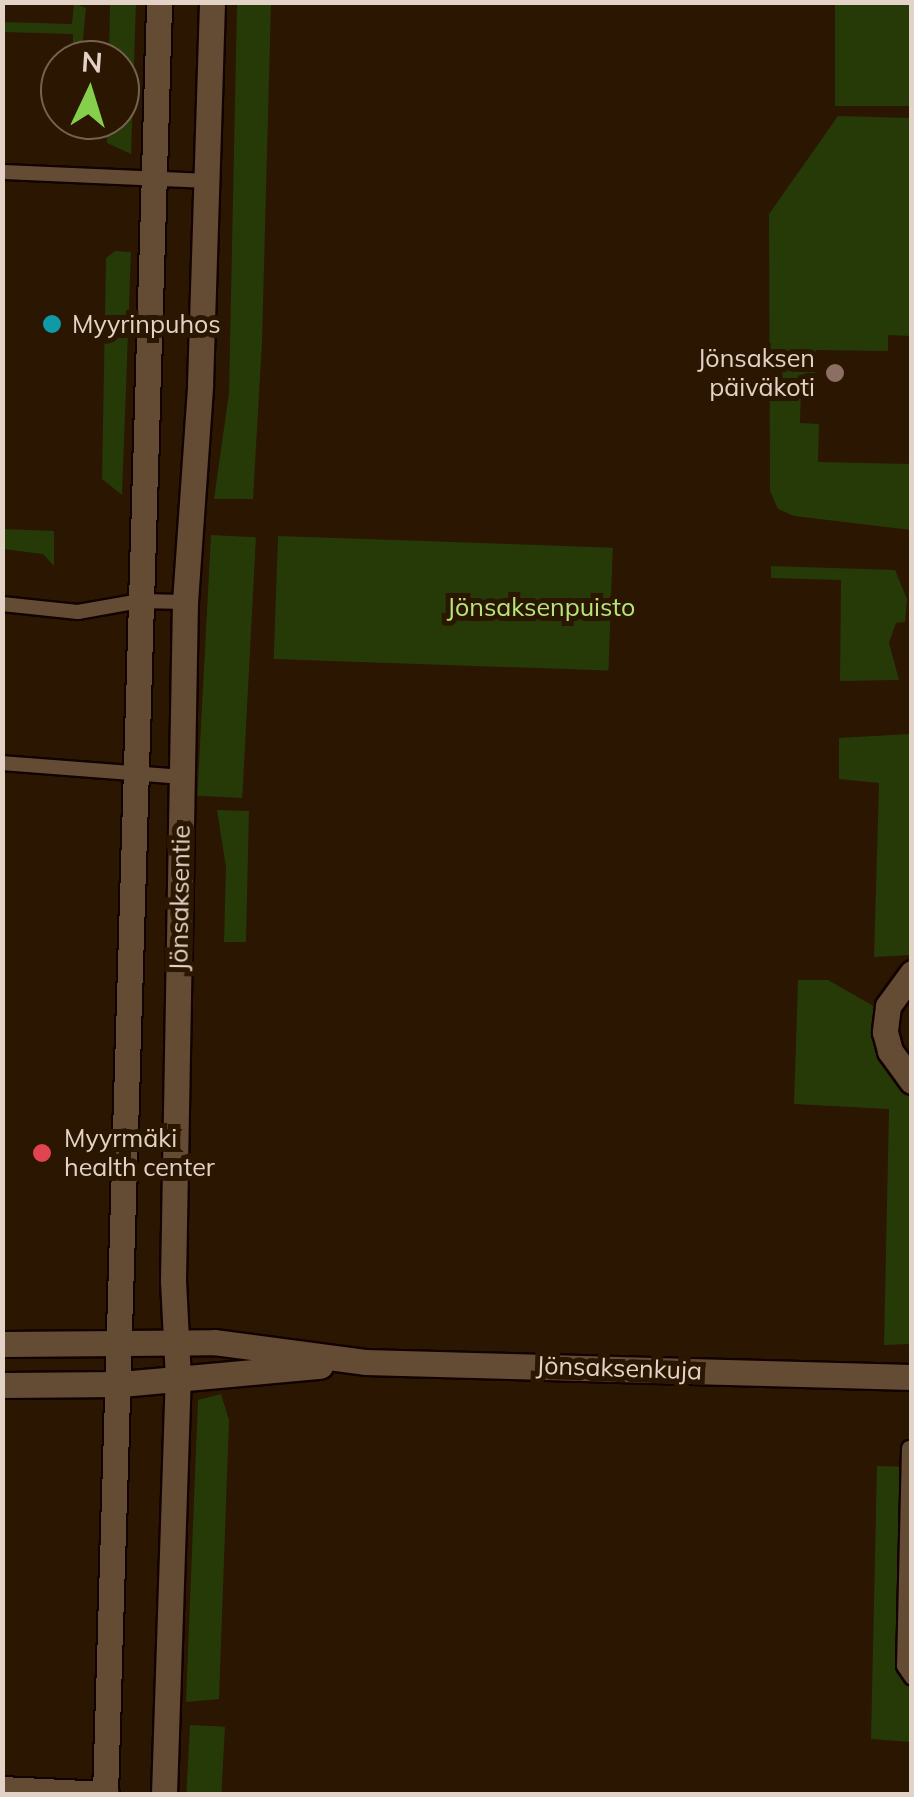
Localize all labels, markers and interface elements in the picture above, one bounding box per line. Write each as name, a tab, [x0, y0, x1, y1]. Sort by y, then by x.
north arrow	[40, 40, 140, 140]
text: N	[80, 43, 104, 80]
place label: Myyrinpuhos	[72, 309, 221, 339]
marker: Myyrinpuhos	[41, 313, 63, 335]
place label: Jönsaksen päiväkoti	[697, 344, 815, 403]
marker: Jönsaksen päiväkoti	[824, 362, 846, 384]
park label: Jönsaksenpuisto	[447, 592, 635, 622]
street label: Jönsaksentie	[164, 825, 196, 971]
place label: Myyrmäki health center	[64, 1124, 215, 1183]
marker: Myyrmäki health center	[29, 1140, 55, 1166]
street label: Jönsaksenkuja	[535, 1350, 703, 1386]

